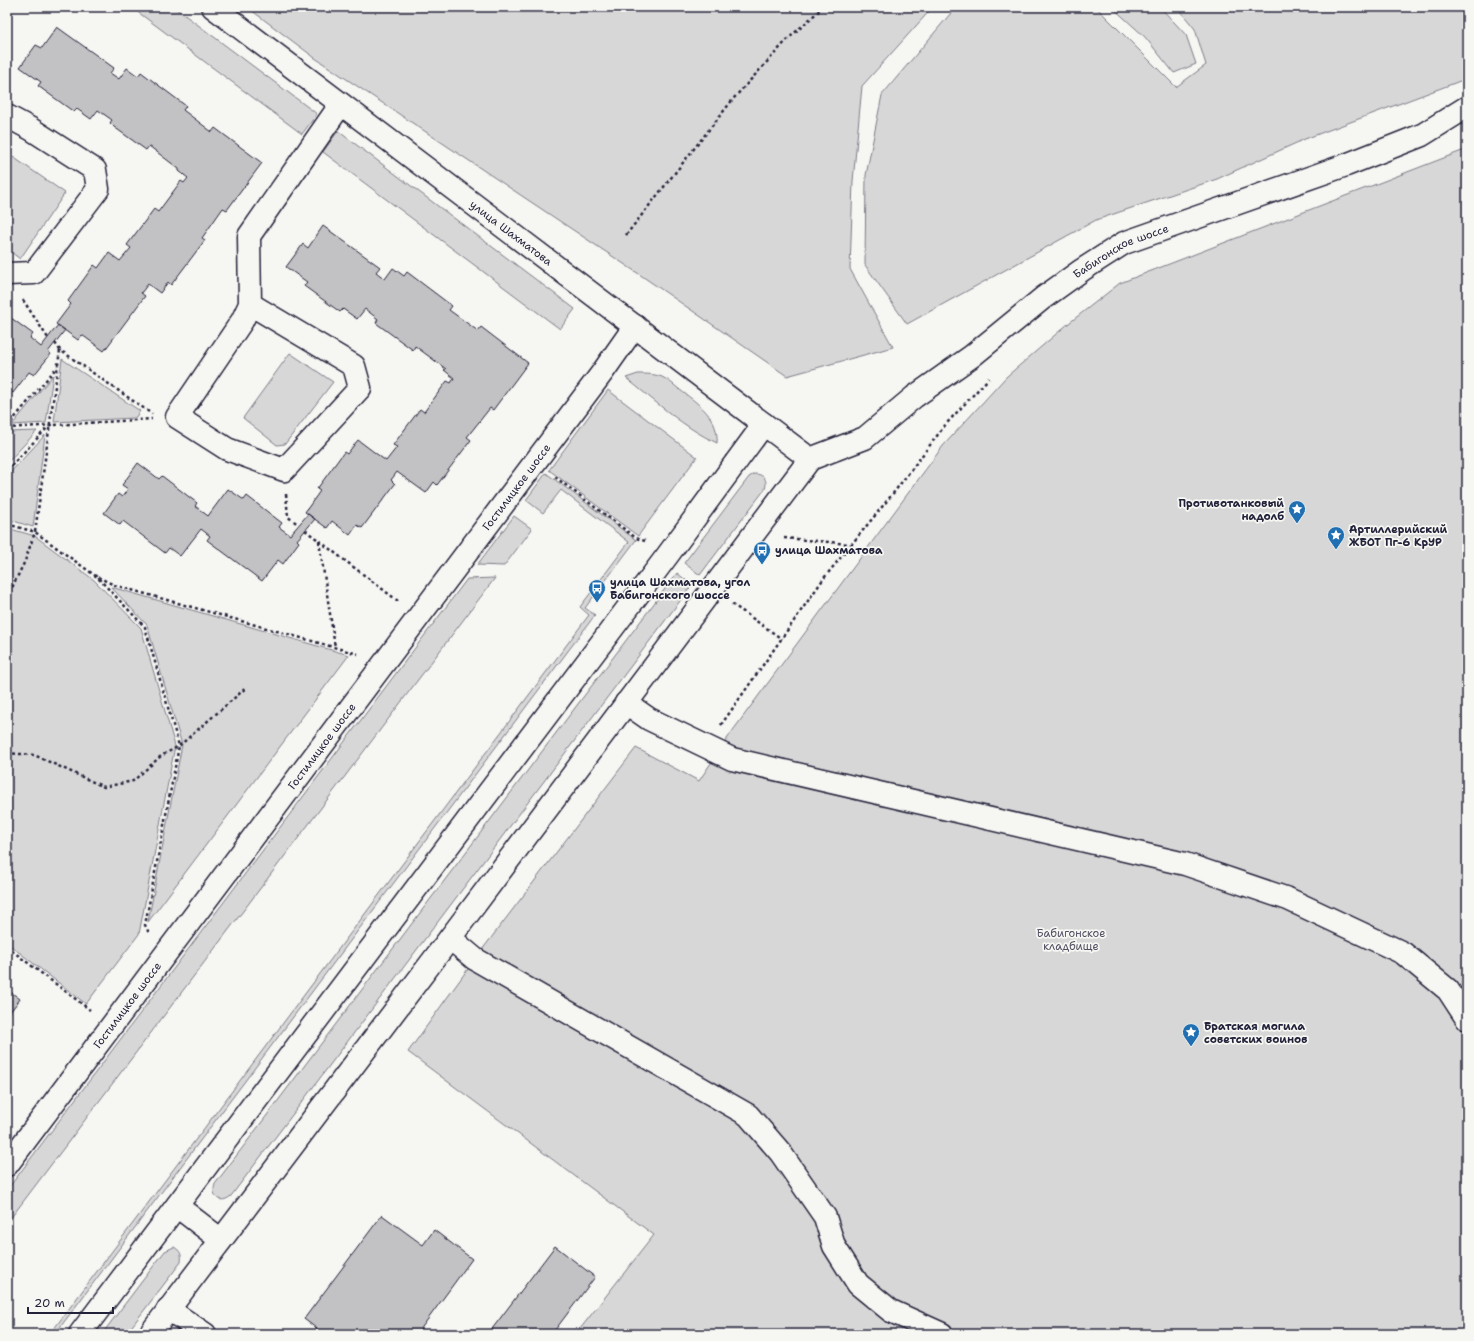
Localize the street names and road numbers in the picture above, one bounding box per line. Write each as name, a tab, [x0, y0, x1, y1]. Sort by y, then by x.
street label: улица Шахматова	[467, 197, 555, 269]
street label: Бабигонское шоссе	[1070, 221, 1171, 282]
street label: Гостилицкое шоссе	[479, 441, 554, 534]
street label: Гостилицкое шоссе	[285, 700, 359, 793]
street label: Гостилицкое шоссе	[90, 959, 165, 1052]

